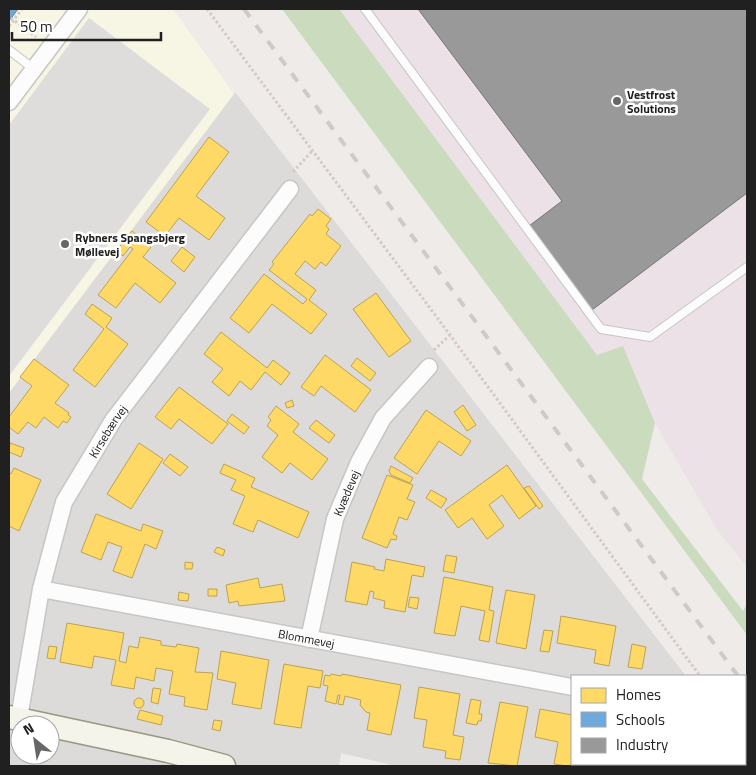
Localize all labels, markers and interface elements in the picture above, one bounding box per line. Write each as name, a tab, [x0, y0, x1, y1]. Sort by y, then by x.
scale bar	[12, 10, 161, 42]
text: 50 m	[20, 15, 53, 38]
place label: Vestfrost Solutions	[627, 85, 676, 118]
marker: Vestfrost Solutions	[611, 95, 623, 107]
place label: Rybners Spangsbjerg Møllevej	[75, 228, 186, 261]
marker: Rybners Spangsbjerg Møllevej	[59, 238, 71, 250]
street label: Kirsebærvej	[83, 400, 131, 461]
street label: Kvædevej	[328, 467, 364, 519]
street label: Blommevej	[277, 623, 336, 653]
legend	[571, 675, 746, 765]
text: Homes	[616, 683, 661, 706]
text: Schools	[616, 708, 665, 731]
north arrow	[10, 715, 60, 765]
text: N	[19, 717, 38, 740]
text: Industry	[616, 733, 668, 756]

